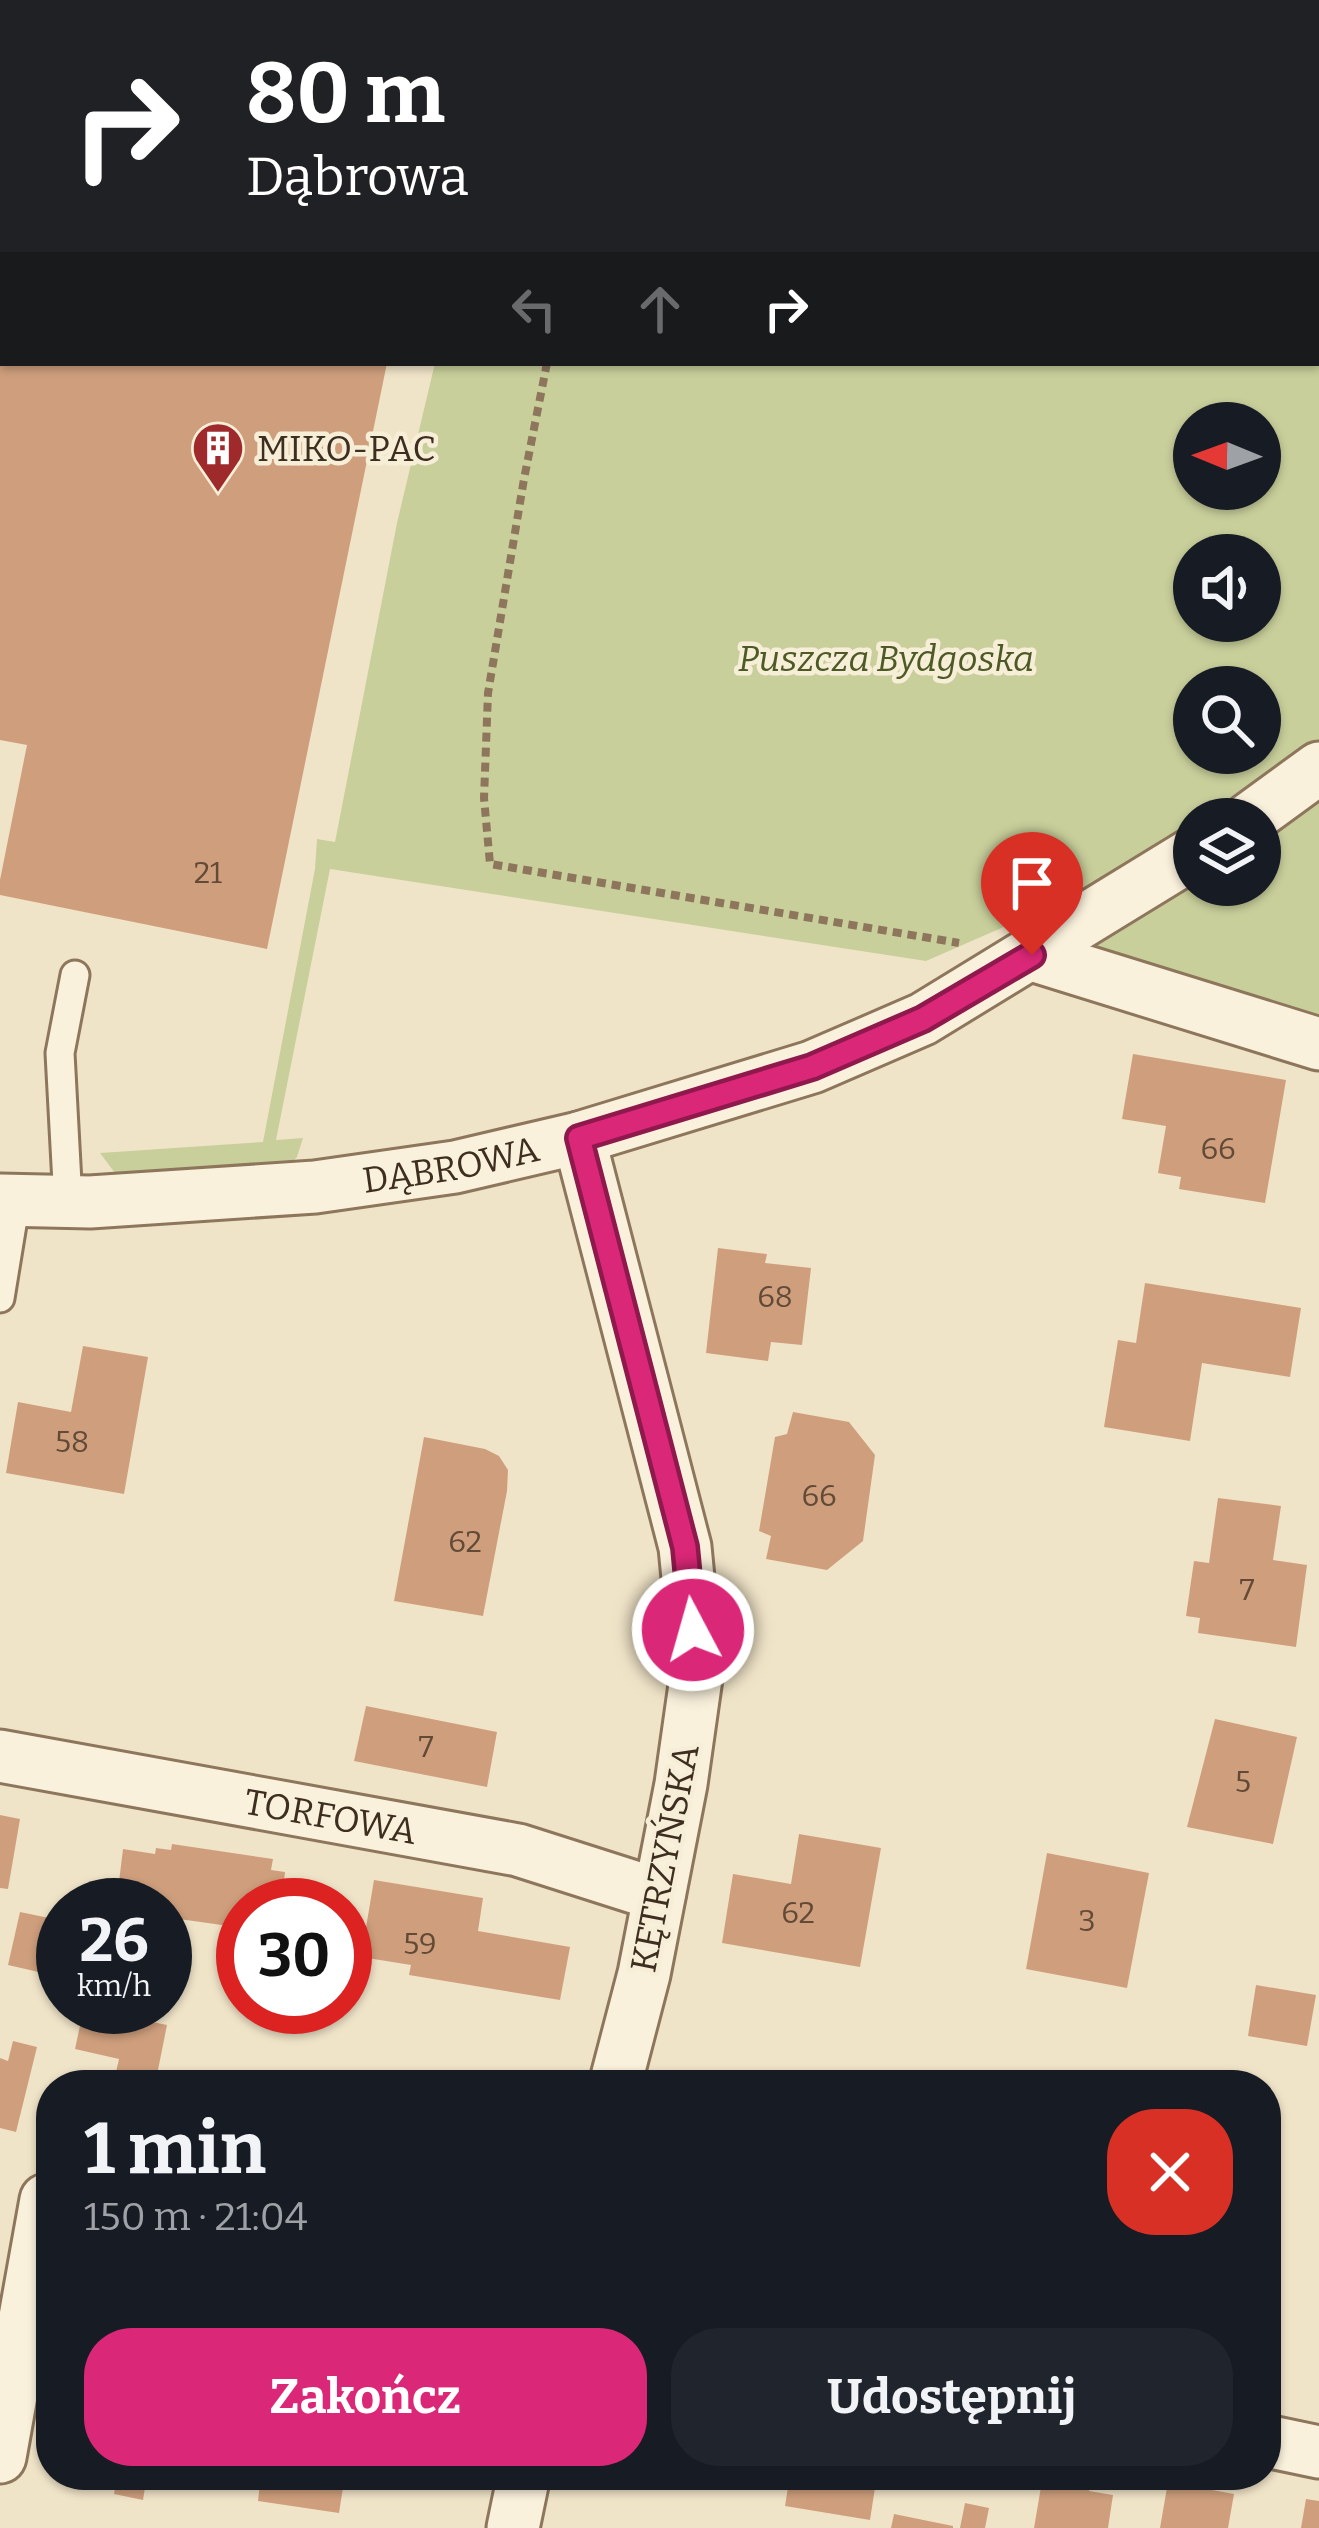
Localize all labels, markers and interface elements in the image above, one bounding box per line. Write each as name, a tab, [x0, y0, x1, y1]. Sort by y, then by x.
text: 80 m	[246, 43, 445, 144]
icon: right	[48, 48, 204, 204]
text: Dąbrowa	[246, 145, 469, 209]
icon: left	[501, 276, 567, 342]
icon: ahead	[627, 276, 693, 342]
icon: right	[753, 276, 819, 342]
north arrow	[1173, 402, 1281, 510]
map controls	[1173, 402, 1281, 906]
building icon: MIKO-PAC	[190, 420, 246, 494]
place label: MIKO-PAC	[257, 427, 436, 471]
button: sound	[1173, 534, 1281, 642]
park label: Puszcza Bydgoska	[738, 637, 1034, 681]
button: search	[1173, 666, 1281, 774]
button: layers	[1173, 798, 1281, 906]
pin	[981, 832, 1083, 955]
icon: arrive	[999, 850, 1065, 916]
house number: 21	[194, 855, 222, 891]
street label: DĄBROWA	[360, 1127, 544, 1203]
house number: 66	[1200, 1131, 1236, 1167]
house number: 68	[757, 1279, 793, 1315]
house number: 58	[55, 1424, 89, 1460]
house number: 66	[801, 1478, 837, 1514]
house number: 62	[448, 1524, 482, 1560]
position arrow	[630, 1567, 756, 1693]
house number: 7	[1239, 1572, 1255, 1608]
house number: 7	[418, 1729, 434, 1765]
street label: KĘTRZYŃSKA	[621, 1740, 709, 1976]
house number: 5	[1235, 1764, 1251, 1800]
street label: TORFOWA	[241, 1780, 421, 1854]
speed limit sign: 30	[216, 1878, 372, 2034]
house number: 62	[781, 1895, 815, 1931]
house number: 3	[1078, 1903, 1096, 1939]
text: 26	[79, 1905, 149, 1977]
house number: 59	[403, 1926, 437, 1962]
text: km/h	[77, 1968, 151, 2004]
text: 1 min	[84, 2106, 266, 2192]
button: close	[1107, 2109, 1233, 2235]
text: 150 m · 21:04	[84, 2194, 308, 2240]
button: Zakończ	[84, 2328, 647, 2466]
button: Udostępnij	[671, 2328, 1233, 2466]

